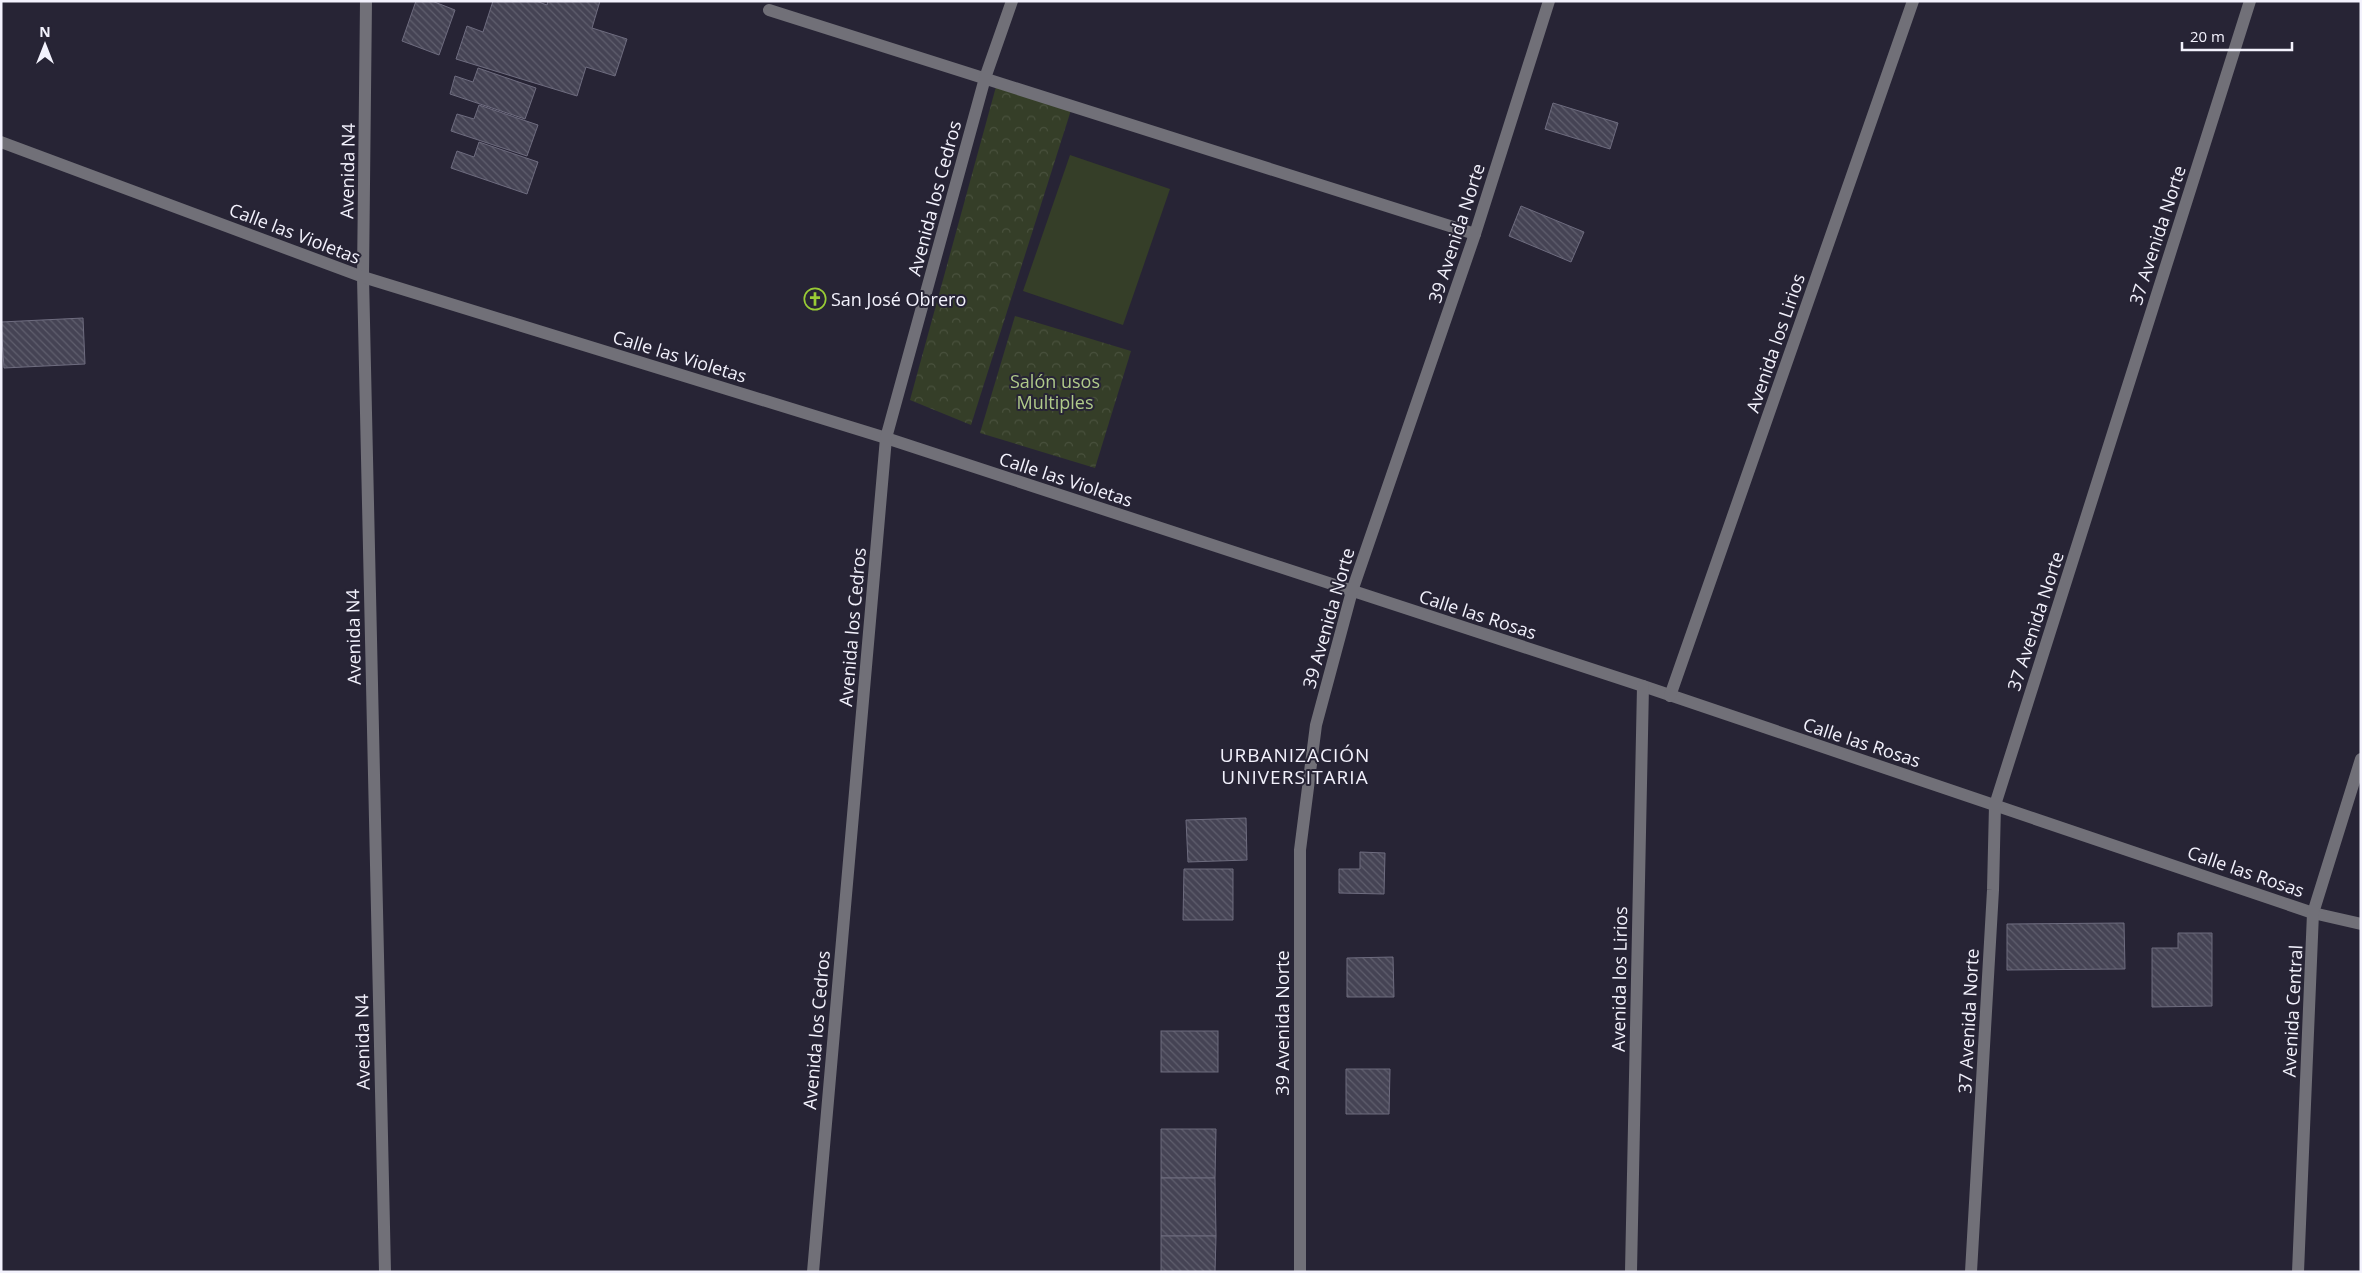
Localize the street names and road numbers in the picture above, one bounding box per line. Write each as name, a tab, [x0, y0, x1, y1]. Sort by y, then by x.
street label: Avenida los Cedros	[902, 118, 966, 278]
street label: Avenida N4	[334, 123, 360, 219]
street label: 39 Avenida Norte	[1422, 160, 1490, 306]
street label: 37 Avenida Norte	[2123, 162, 2191, 308]
street label: Calle las Violetas	[226, 197, 364, 269]
street label: Avenida los Lirios	[1740, 270, 1810, 416]
street label: Calle las Violetas	[610, 324, 750, 388]
street label: Calle las Violetas	[996, 446, 1136, 512]
street label: 39 Avenida Norte	[1296, 545, 1360, 691]
street label: Avenida los Cedros	[833, 546, 871, 708]
street label: 37 Avenida Norte	[2001, 548, 2069, 694]
street label: Calle las Rosas	[1416, 584, 1540, 644]
street label: Avenida N4	[340, 589, 366, 685]
street label: Calle las Rosas	[1800, 712, 1924, 772]
street label: Calle las Rosas	[2184, 840, 2308, 902]
street label: Avenida los Lirios	[1606, 906, 1632, 1052]
street label: Avenida Central	[2277, 944, 2307, 1078]
street label: 37 Avenida Norte	[1952, 948, 1984, 1094]
street label: Avenida los Cedros	[797, 949, 835, 1111]
street label: 39 Avenida Norte	[1270, 950, 1294, 1096]
street label: Avenida N4	[349, 994, 375, 1090]

